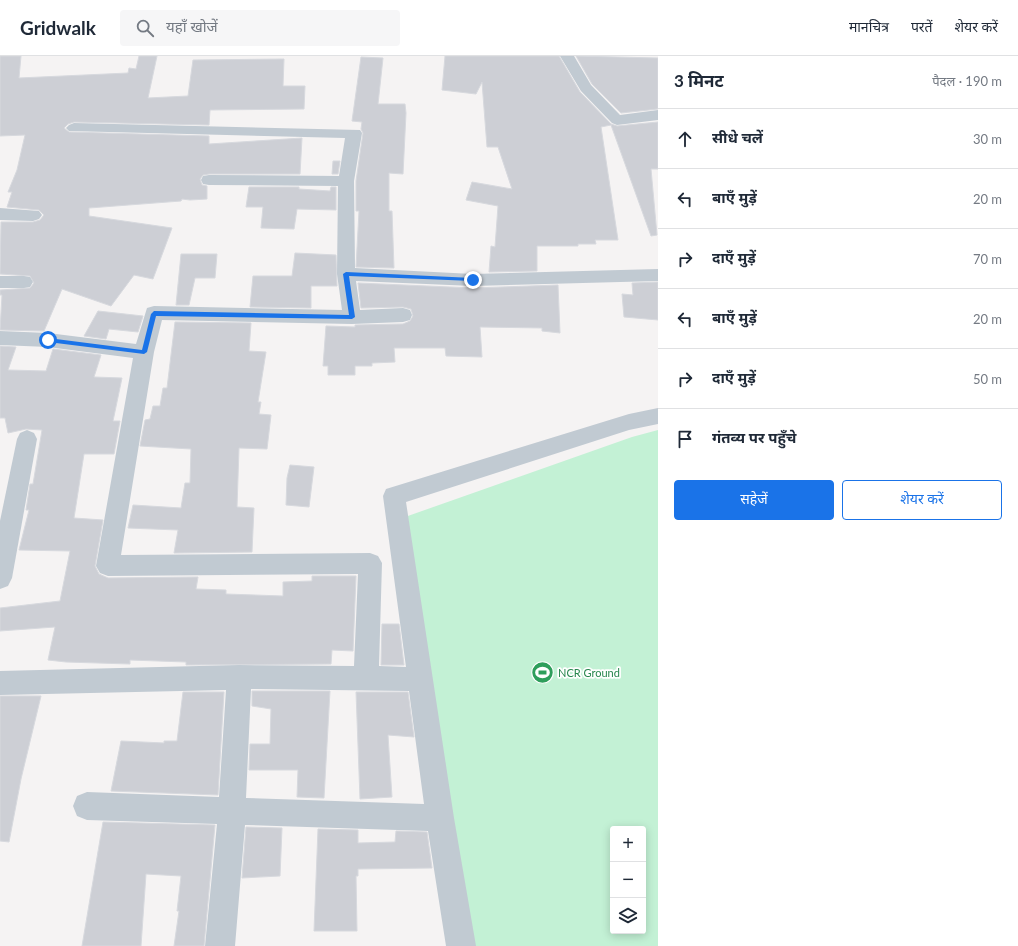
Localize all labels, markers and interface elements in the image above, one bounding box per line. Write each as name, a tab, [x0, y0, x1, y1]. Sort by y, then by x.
search box	[120, 10, 400, 46]
text: Gridwalk	[20, 16, 96, 39]
icon: search	[134, 17, 156, 39]
text: यहाँ खोजें	[166, 17, 218, 35]
text: मानचित्र	[849, 18, 889, 35]
text: परतें	[911, 18, 933, 35]
text: शेयर करें	[955, 18, 998, 35]
text: 3 मिनट	[674, 70, 724, 91]
text: पैदल · 190 m	[932, 73, 1002, 89]
icon: ahead	[674, 128, 696, 150]
text: सीधे चलें	[712, 128, 763, 146]
text: 30 m	[973, 131, 1002, 147]
icon: left	[674, 188, 696, 210]
text: बाएँ मुड़ें	[712, 188, 757, 206]
text: 20 m	[973, 191, 1002, 207]
icon: right	[674, 248, 696, 270]
text: दाएँ मुड़ें	[712, 248, 756, 266]
text: 70 m	[973, 251, 1002, 267]
route end	[464, 271, 482, 289]
icon: left	[674, 308, 696, 330]
text: बाएँ मुड़ें	[712, 308, 757, 326]
text: 20 m	[973, 311, 1002, 327]
route start	[39, 331, 57, 349]
icon: right	[674, 368, 696, 390]
text: दाएँ मुड़ें	[712, 368, 756, 386]
text: 50 m	[973, 371, 1002, 387]
icon: arrive	[674, 428, 696, 450]
text: गंतव्य पर पहुँचे	[712, 428, 796, 446]
button: सहेजें	[674, 480, 834, 520]
button: शेयर करें	[842, 480, 1002, 520]
sports icon: NCR Ground	[529, 660, 555, 686]
place label: NCR Ground	[558, 666, 620, 679]
map controls	[610, 826, 646, 934]
button: +	[610, 826, 646, 862]
button: −	[610, 862, 646, 898]
button: layers	[610, 898, 646, 934]

